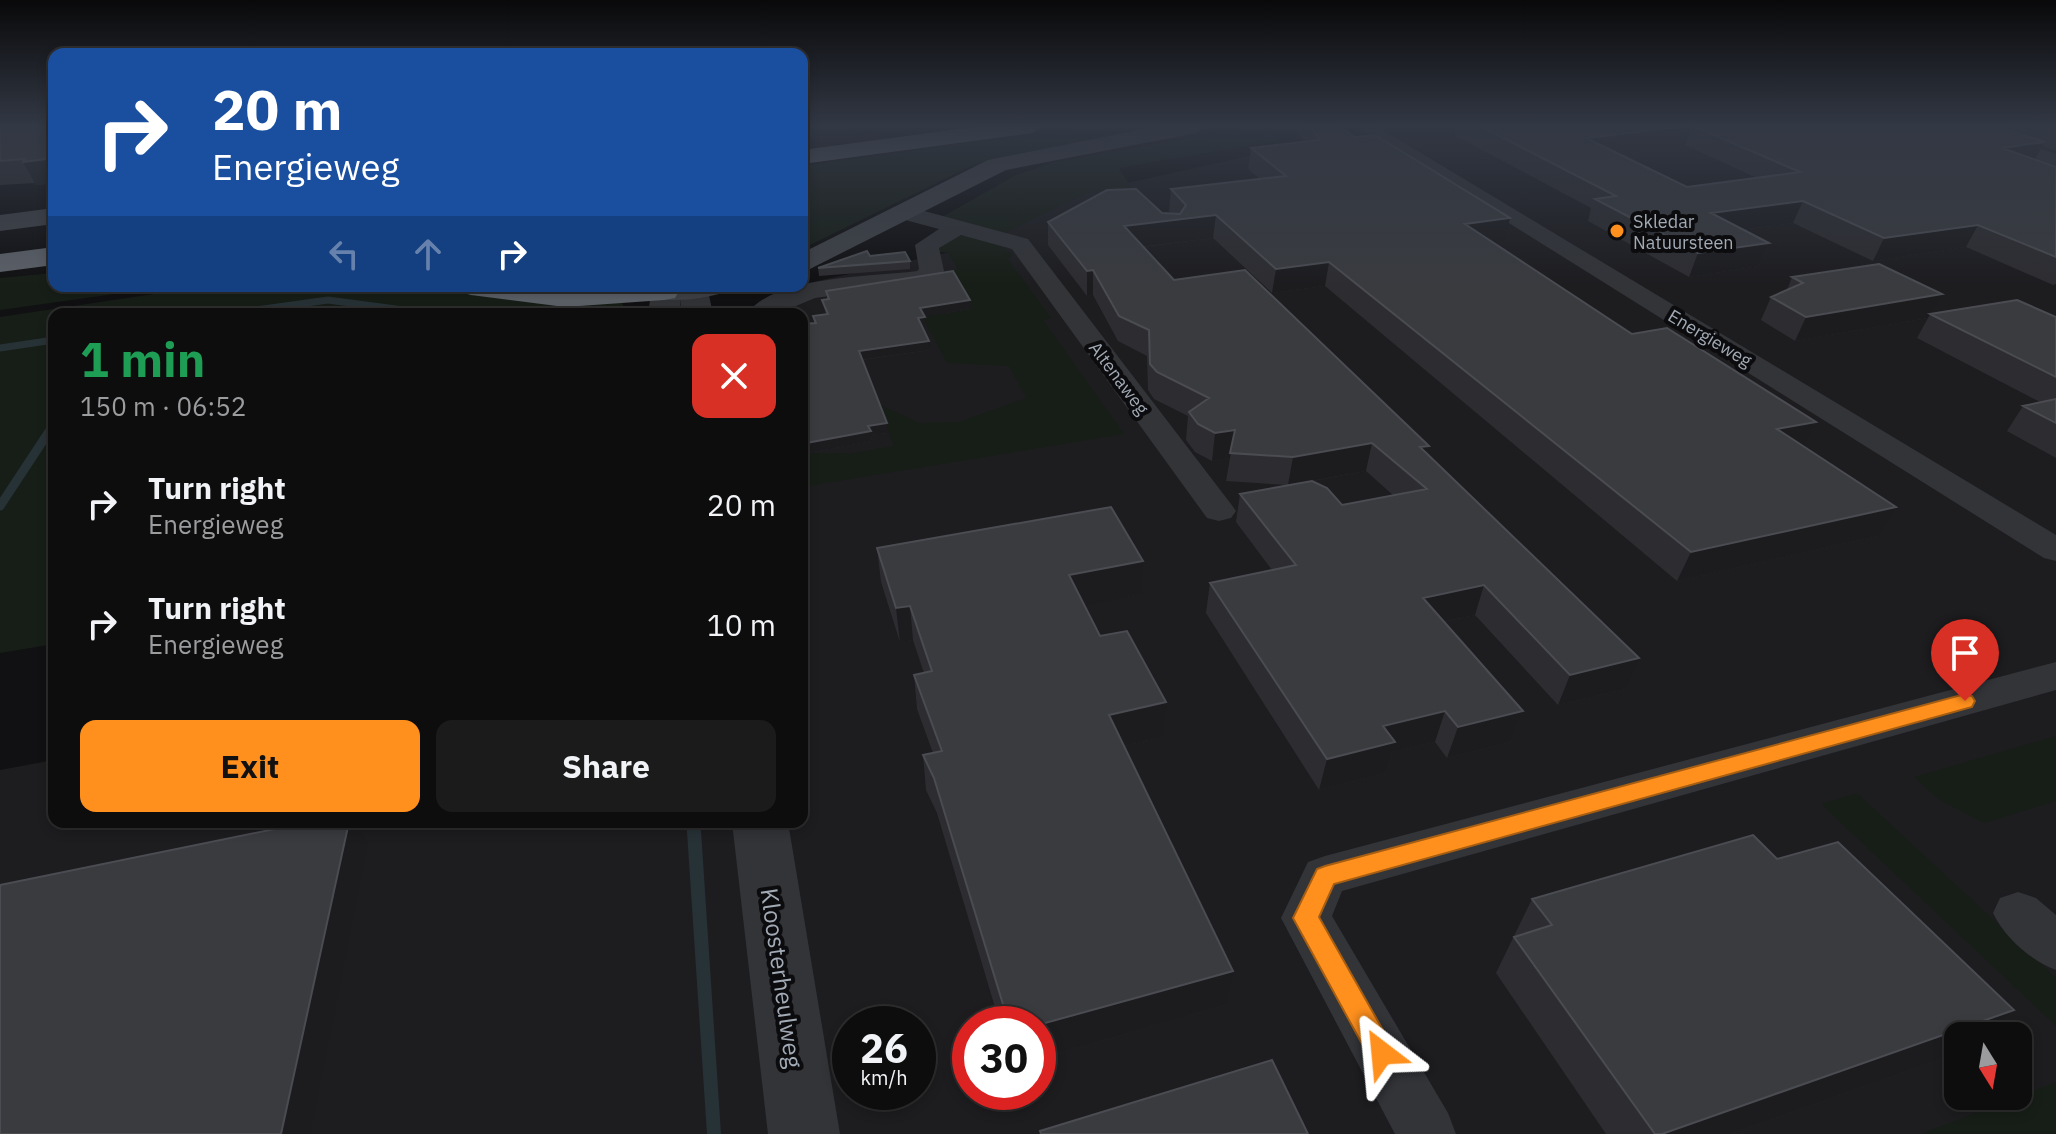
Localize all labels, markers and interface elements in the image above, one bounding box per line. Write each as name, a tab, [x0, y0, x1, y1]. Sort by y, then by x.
text: 20 m	[212, 73, 342, 145]
icon: right	[80, 80, 184, 184]
text: Energieweg	[212, 143, 399, 190]
place label: Skledar Natuursteen	[1633, 210, 1734, 254]
marker: Skledar Natuursteen	[1608, 222, 1626, 240]
icon: left	[322, 232, 366, 276]
icon: ahead	[406, 232, 450, 276]
icon: right	[490, 232, 534, 276]
street label: Energieweg	[1664, 304, 1757, 372]
text: 1 min	[80, 328, 205, 390]
button: close	[692, 334, 776, 418]
street label: Altenaweg	[1084, 337, 1154, 419]
text: 150 m · 06:52	[80, 389, 246, 423]
text: Turn right	[148, 468, 286, 507]
icon: right	[80, 482, 124, 526]
text: 20 m	[707, 485, 776, 524]
text: Energieweg	[148, 507, 283, 541]
text: Turn right	[148, 588, 286, 627]
icon: right	[80, 602, 124, 646]
text: 10 m	[707, 605, 776, 644]
pin	[1931, 619, 1999, 701]
text: Energieweg	[148, 627, 283, 661]
icon: arrive	[1943, 631, 1987, 675]
button: Exit	[80, 720, 420, 812]
button: Share	[436, 720, 776, 812]
street label: Kloosterheulweg	[754, 886, 811, 1070]
speed limit sign: 30	[952, 1006, 1056, 1110]
position arrow	[1340, 1011, 1424, 1095]
text: 26	[860, 1022, 908, 1074]
north arrow	[1944, 1022, 2032, 1110]
map controls	[1944, 1022, 2032, 1110]
text: km/h	[860, 1064, 908, 1091]

